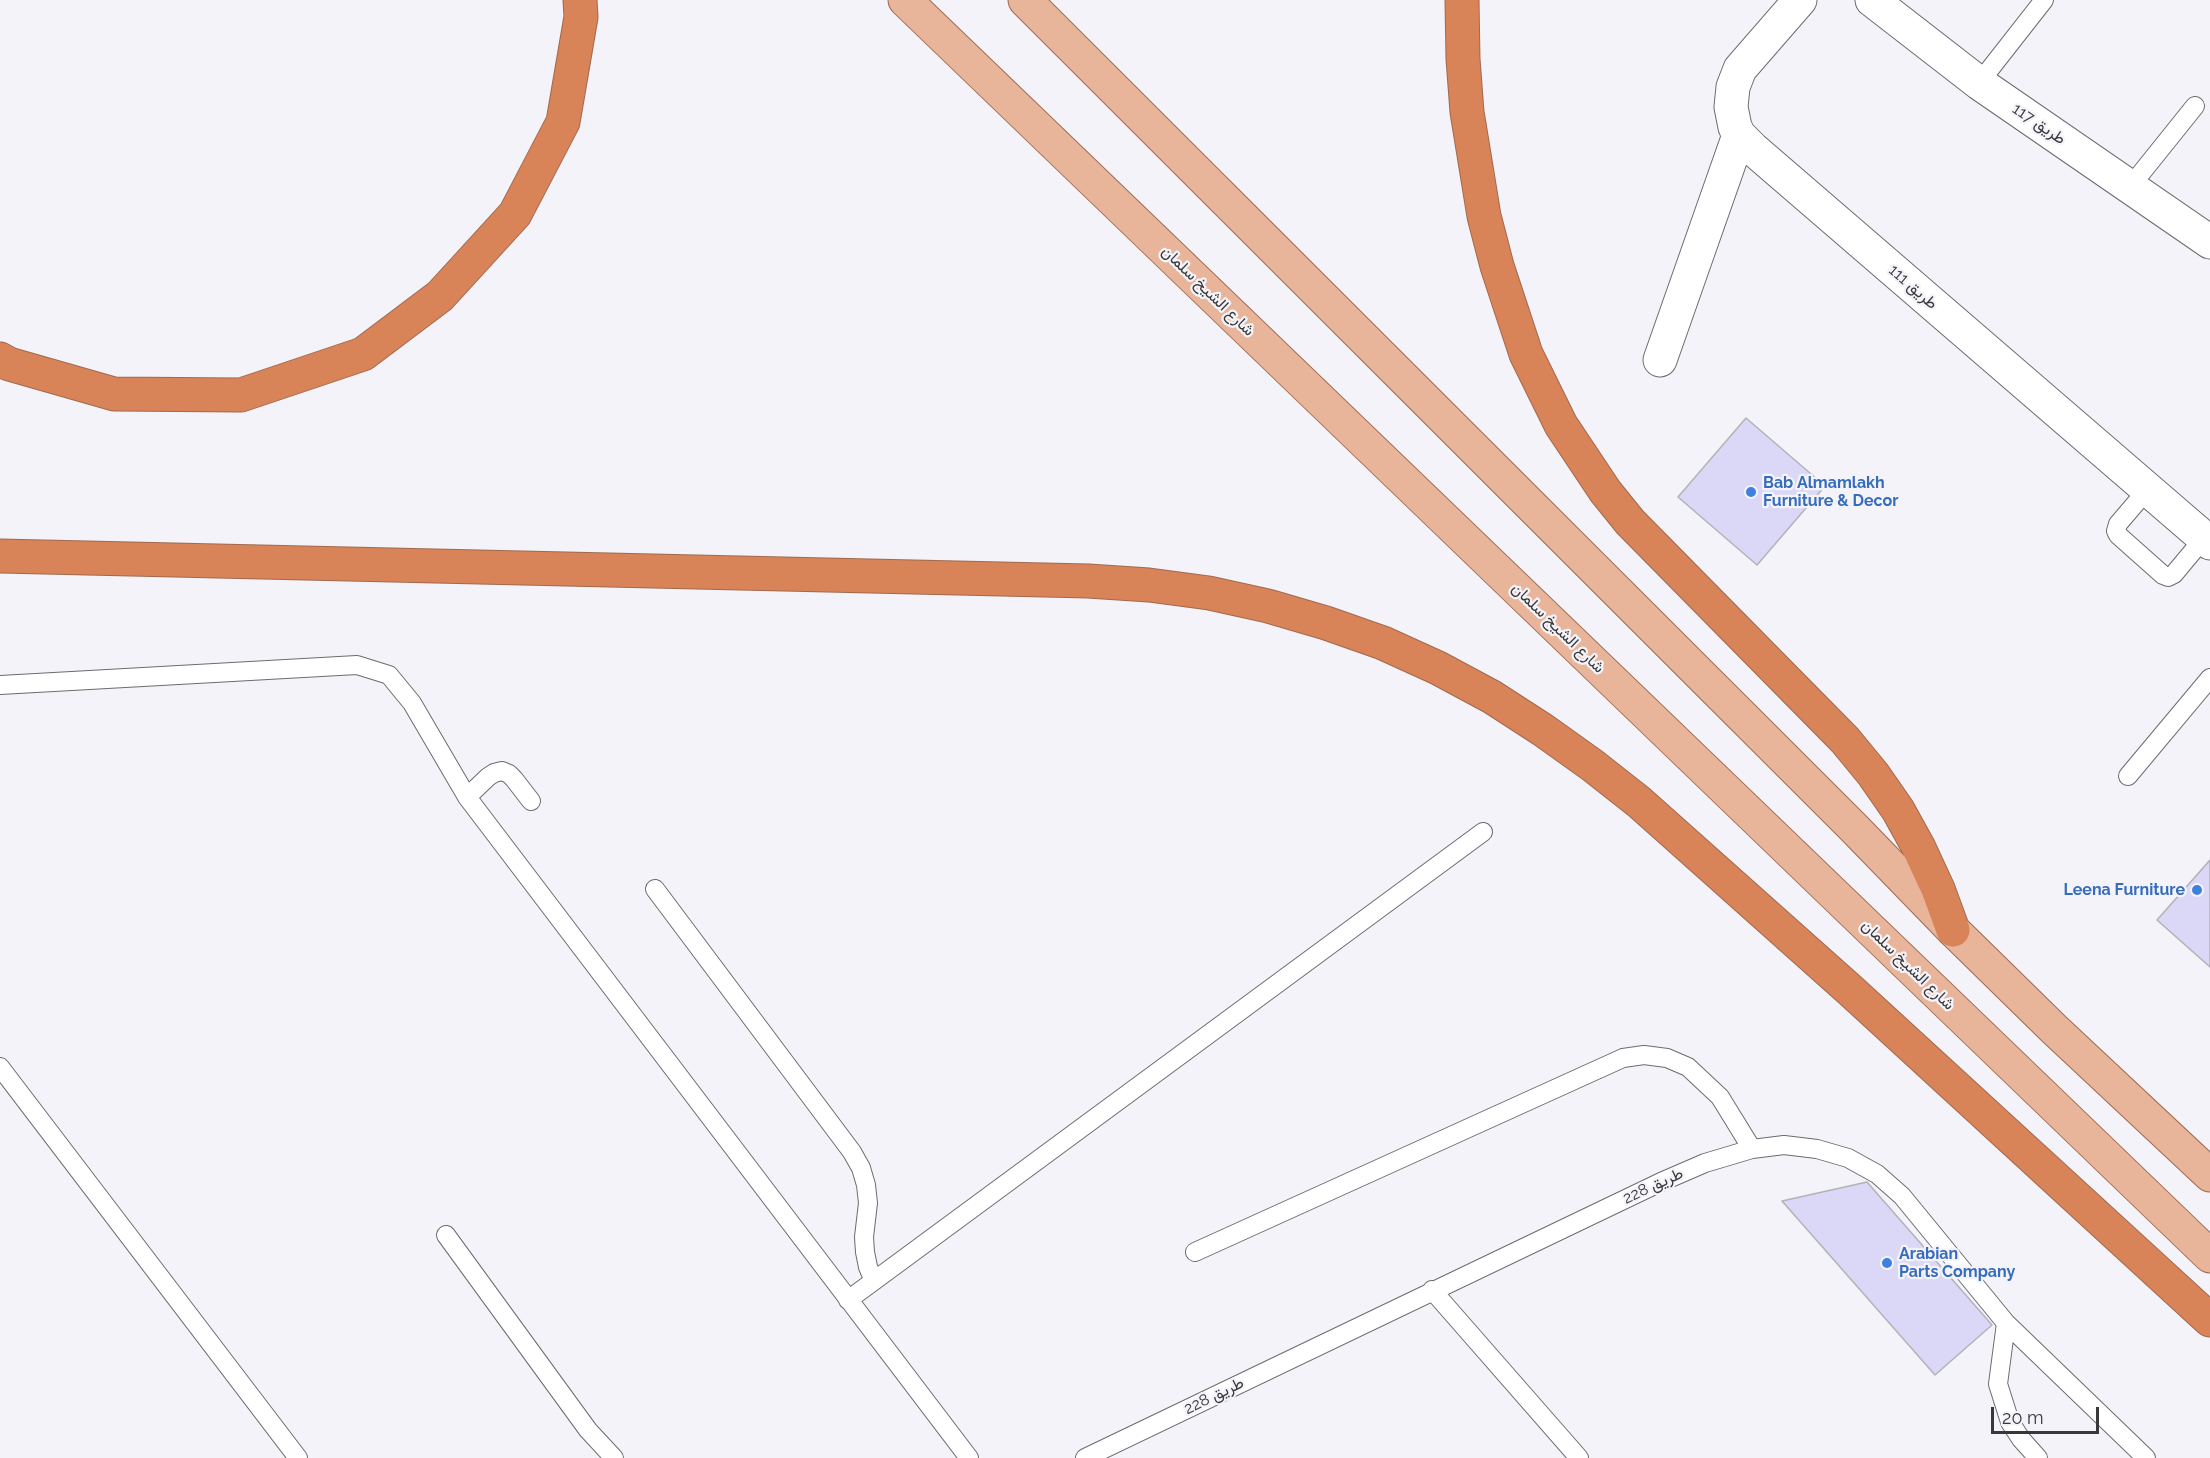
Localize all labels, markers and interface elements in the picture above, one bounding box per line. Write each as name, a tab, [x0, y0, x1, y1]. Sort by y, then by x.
street label: طريق 117	[2009, 99, 2069, 149]
street label: شارع الشيخ سلمان	[1158, 242, 1258, 340]
street label: طريق 111	[1885, 261, 1941, 313]
place label: Bab Almamlakh Furniture & Decor	[1763, 473, 1898, 511]
marker: Bab Almamlakh Furniture & Decor	[1744, 485, 1758, 499]
street label: شارع الشيخ سلمان	[1508, 579, 1608, 677]
place label: Leena Furniture	[2063, 880, 2185, 900]
marker: Leena Furniture	[2190, 883, 2204, 897]
street label: شارع الشيخ سلمان	[1858, 916, 1958, 1014]
street label: طريق 228	[1620, 1164, 1686, 1208]
place label: Arabian Parts Company	[1899, 1244, 2015, 1282]
marker: Arabian Parts Company	[1880, 1256, 1894, 1270]
street label: طريق 228	[1181, 1373, 1247, 1419]
scale bar	[1994, 1395, 2102, 1433]
text: 20 m	[2002, 1407, 2044, 1428]

